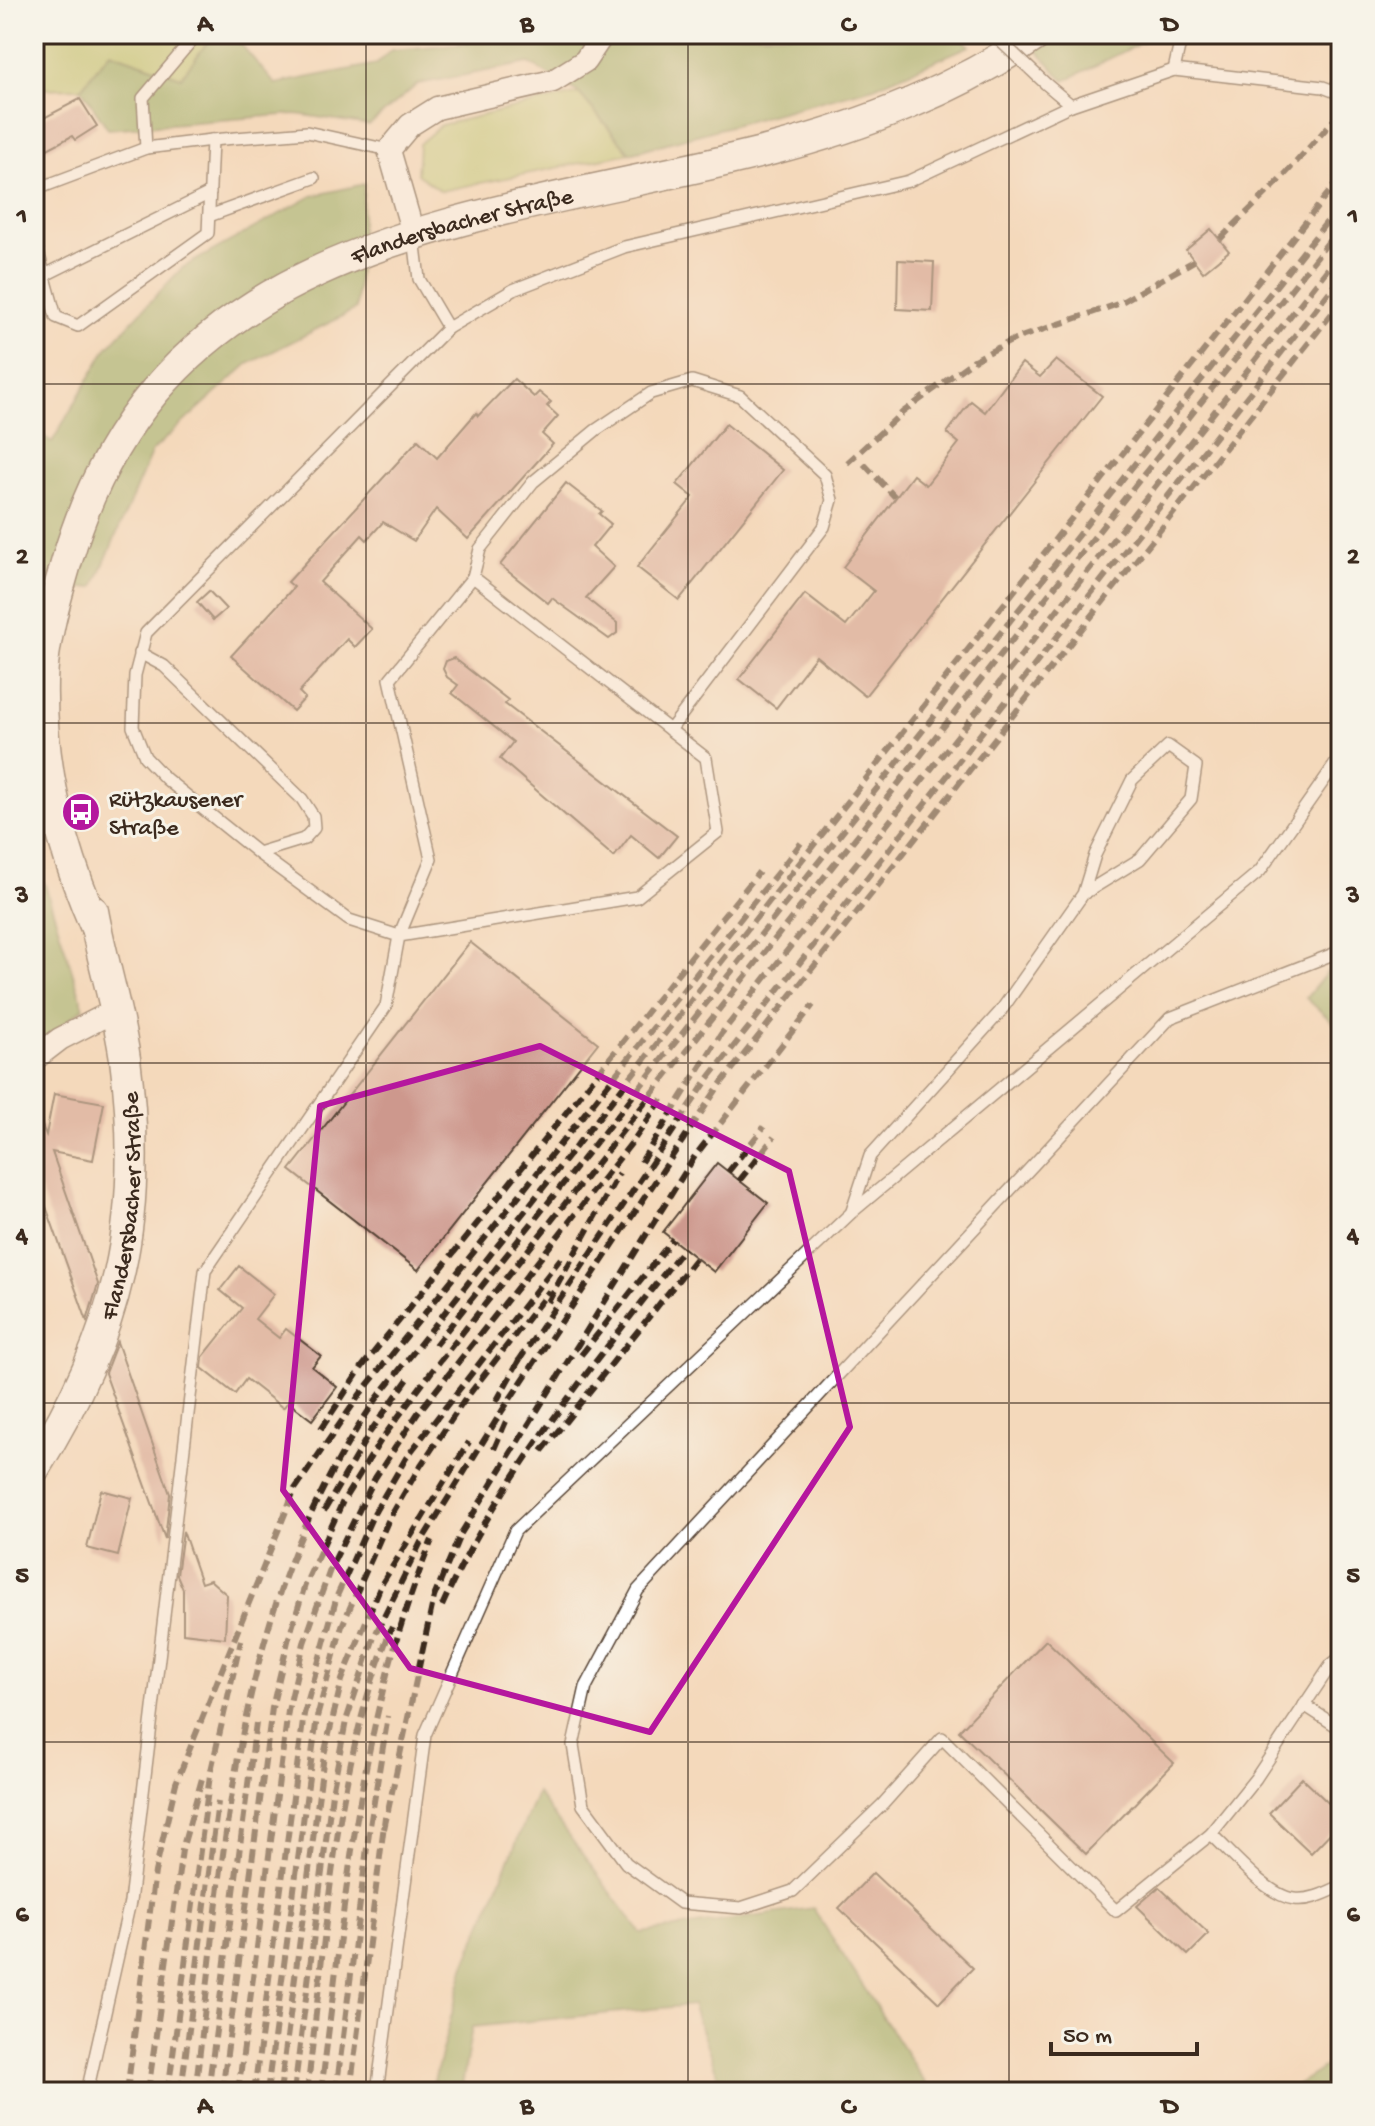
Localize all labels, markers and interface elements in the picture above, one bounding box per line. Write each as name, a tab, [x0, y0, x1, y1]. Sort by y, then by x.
text: A	[196, 11, 214, 42]
text: B	[519, 11, 535, 42]
text: C	[841, 11, 858, 42]
text: D	[1160, 11, 1180, 42]
street label: Flandersbacher Straße	[347, 183, 577, 274]
text: 1	[16, 203, 27, 234]
text: 1	[1347, 203, 1358, 234]
text: 2	[16, 543, 29, 574]
text: 2	[1347, 543, 1360, 574]
place label: Rützkausener Straße	[109, 787, 245, 844]
bus stop icon: Rützkausener Straße	[60, 791, 102, 833]
text: 3	[14, 882, 29, 913]
text: 3	[1345, 882, 1360, 913]
street label: Flandersbacher Straße	[96, 1090, 150, 1325]
text: 4	[15, 1222, 29, 1253]
text: 4	[1346, 1222, 1360, 1253]
text: 5	[15, 1562, 29, 1593]
text: 5	[1346, 1562, 1360, 1593]
text: 6	[15, 1901, 29, 1932]
text: 6	[1346, 1901, 1360, 1932]
scale bar	[1051, 2006, 1197, 2056]
text: 50 m	[1063, 2023, 1112, 2052]
text: A	[196, 2093, 214, 2124]
text: B	[519, 2093, 535, 2124]
text: C	[841, 2093, 858, 2124]
text: D	[1160, 2093, 1180, 2124]

